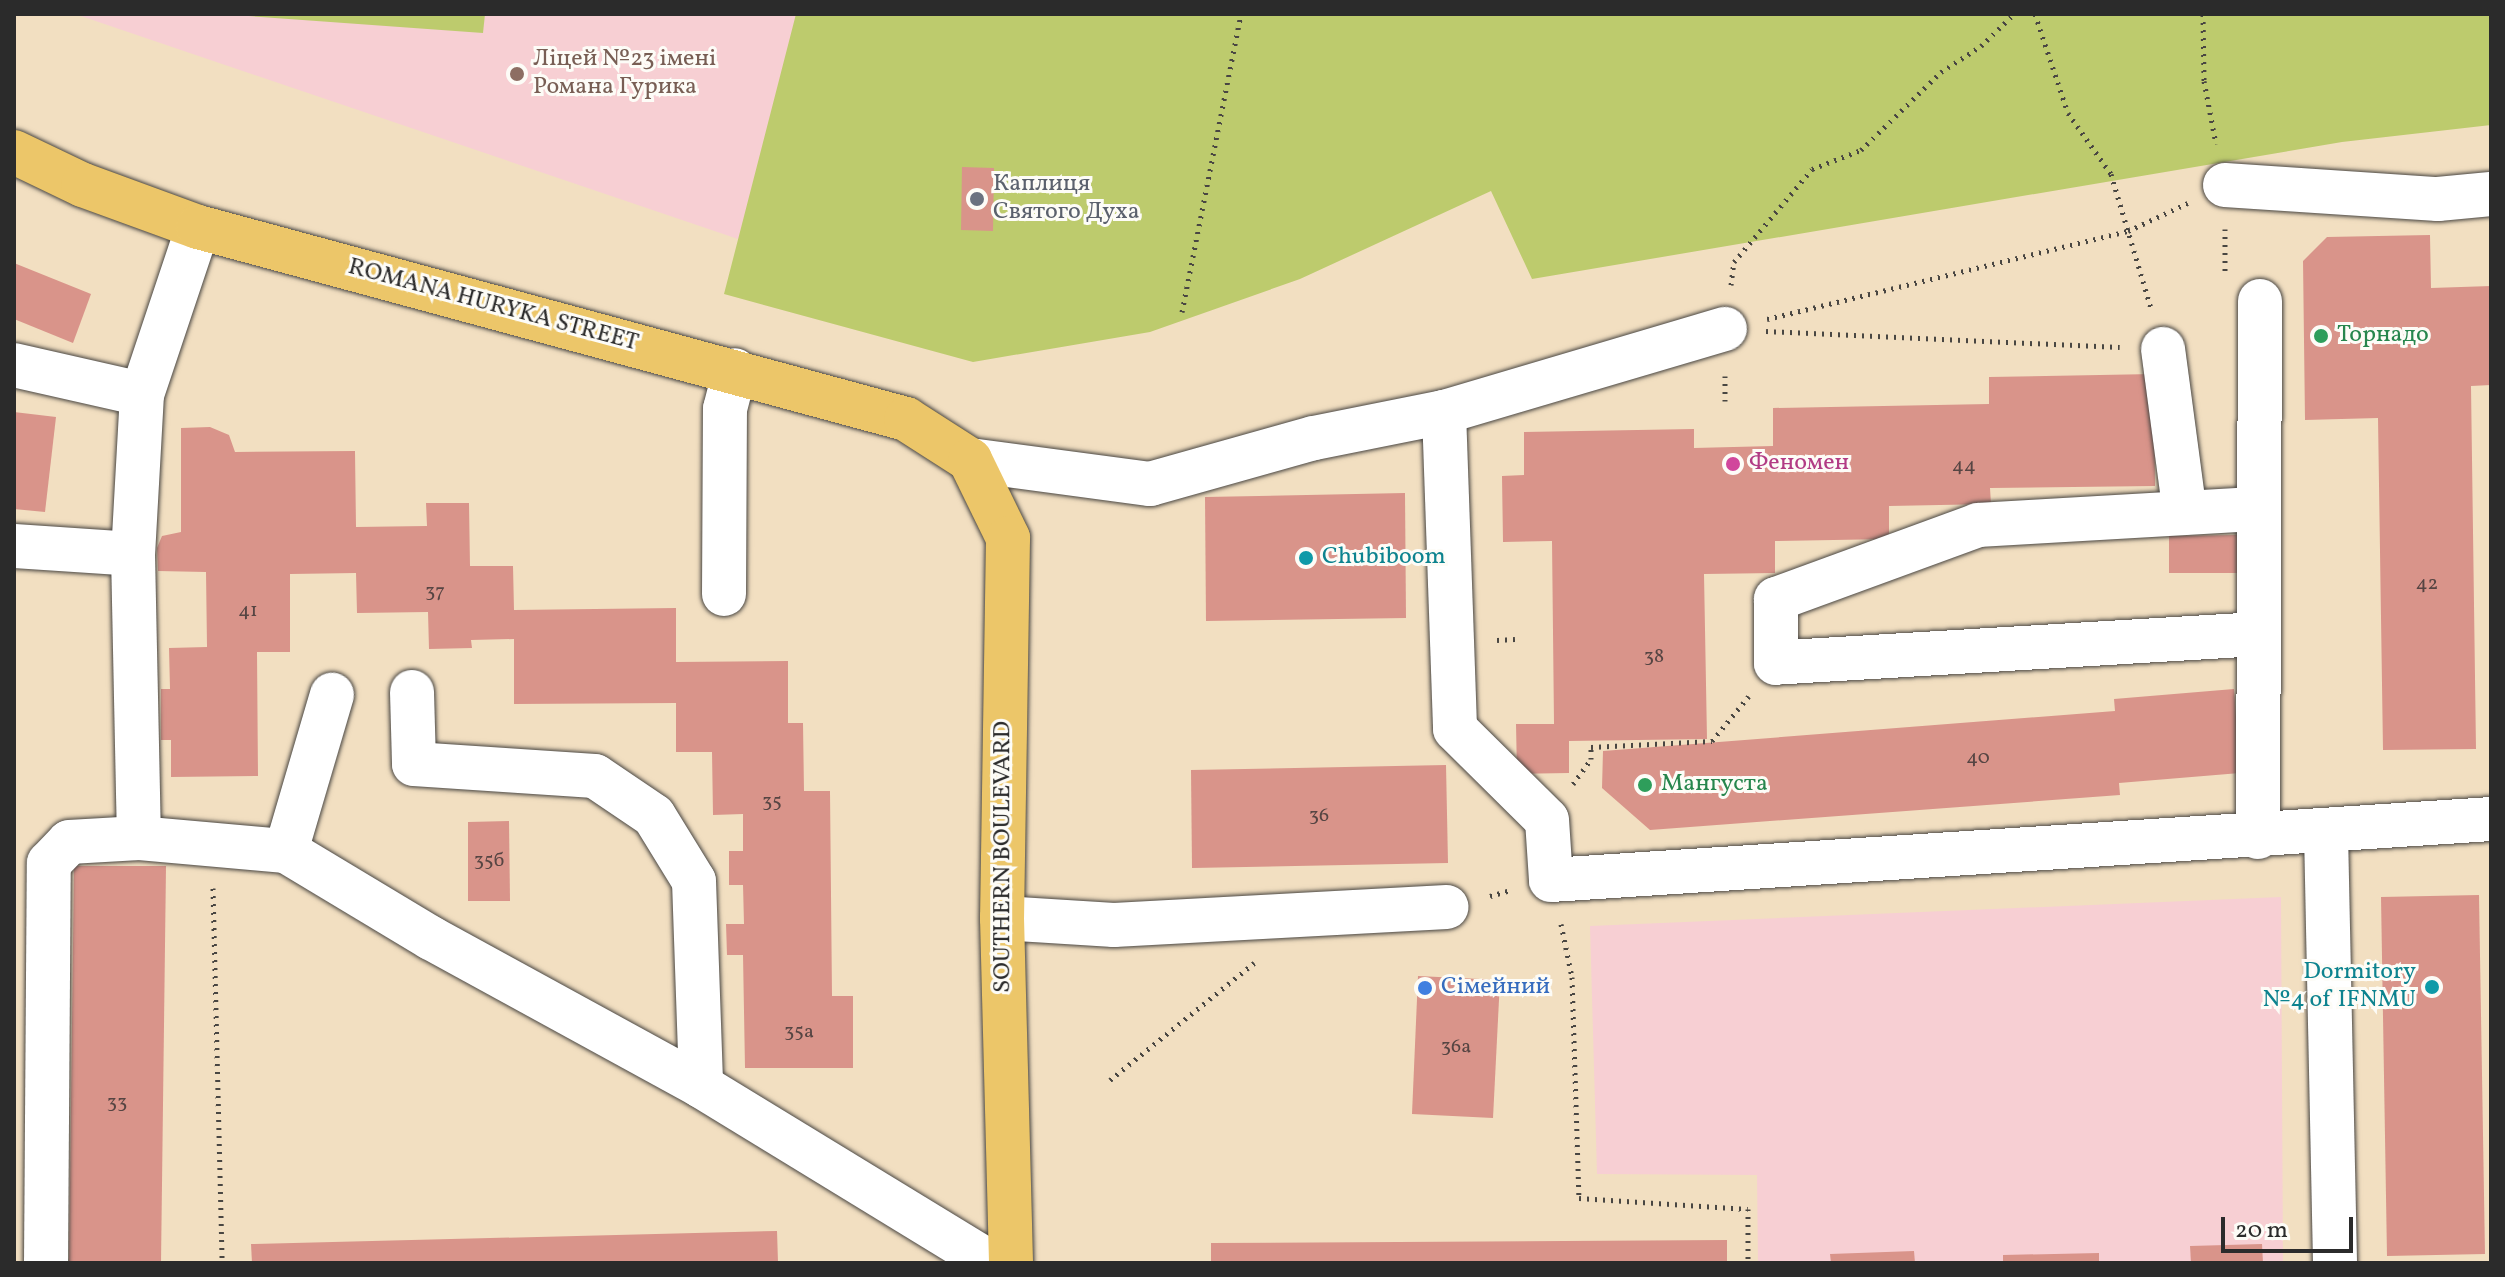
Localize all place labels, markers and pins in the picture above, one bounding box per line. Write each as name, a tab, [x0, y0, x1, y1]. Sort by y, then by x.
place label: Ліцей №23 імені Романа Гурика	[533, 46, 716, 102]
marker: Ліцей №23 імені Романа Гурика	[508, 65, 526, 83]
place label: Каплиця Святого Духа	[993, 171, 1140, 227]
marker: Каплиця Святого Духа	[968, 190, 986, 208]
place label: Торнадо	[2337, 322, 2429, 350]
marker: Торнадо	[2312, 327, 2330, 345]
place label: Феномен	[1749, 450, 1849, 478]
marker: Феномен	[1724, 455, 1742, 473]
place label: Chubiboom	[1322, 544, 1446, 572]
marker: Chubiboom	[1297, 549, 1315, 567]
place label: Мангуста	[1661, 771, 1768, 799]
marker: Мангуста	[1636, 776, 1654, 794]
place label: Dormitory №4 of IFNMU	[2265, 959, 2416, 1015]
place label: Сімейний	[1441, 974, 1550, 1002]
marker: Dormitory №4 of IFNMU	[2423, 978, 2441, 996]
marker: Сімейний	[1416, 979, 1434, 997]

